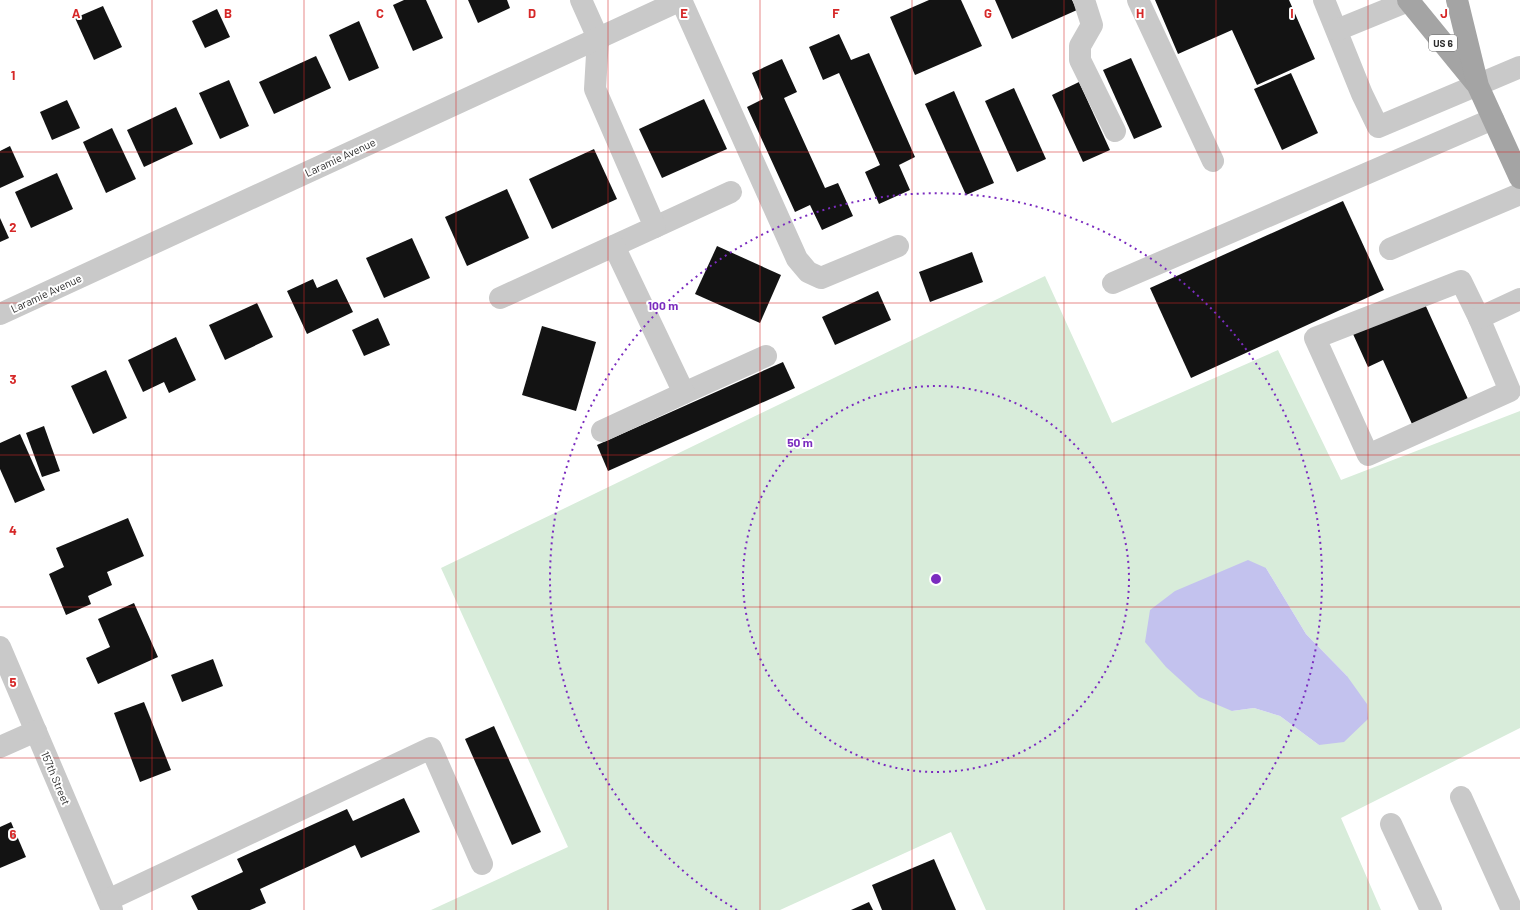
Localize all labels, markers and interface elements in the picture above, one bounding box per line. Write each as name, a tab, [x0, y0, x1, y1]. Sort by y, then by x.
text: A	[72, 5, 81, 21]
text: B	[224, 5, 232, 21]
text: C	[376, 5, 384, 21]
text: D	[528, 5, 536, 21]
text: E	[680, 5, 688, 21]
text: F	[832, 5, 840, 21]
text: G	[984, 5, 992, 21]
text: H	[1136, 5, 1144, 21]
text: I	[1290, 5, 1294, 21]
text: J	[1440, 5, 1448, 21]
road number: US 6	[1429, 35, 1457, 51]
text: 1	[11, 67, 15, 83]
street label: Laramie Avenue	[303, 135, 377, 179]
text: 2	[9, 219, 17, 235]
street label: Laramie Avenue	[9, 271, 83, 315]
text: 100 m	[648, 298, 678, 312]
text: 3	[9, 371, 17, 387]
text: 50 m	[787, 435, 813, 449]
text: 4	[9, 522, 17, 538]
centre of rings	[929, 572, 943, 586]
text: 5	[9, 674, 17, 690]
street label: 157th Street	[39, 749, 73, 807]
text: 6	[10, 826, 17, 842]

